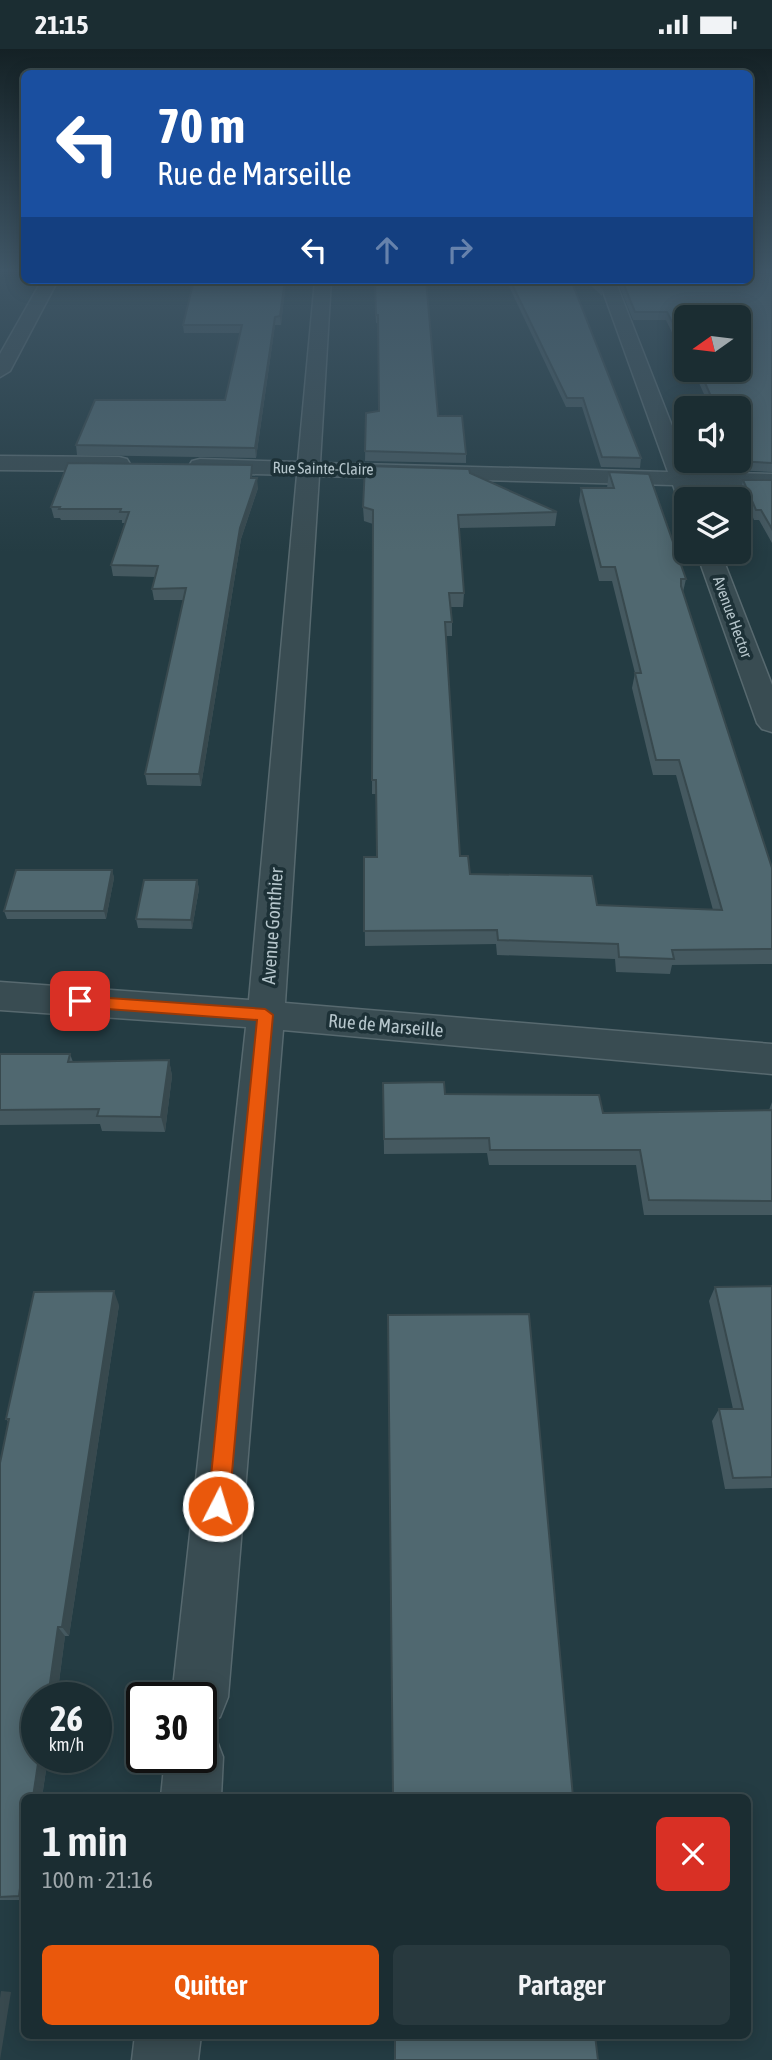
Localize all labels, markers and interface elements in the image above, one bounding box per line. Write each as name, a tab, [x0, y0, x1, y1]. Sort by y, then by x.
text: 21:15	[35, 10, 89, 40]
text: 70 m	[157, 97, 245, 153]
icon: left	[42, 98, 133, 189]
text: Rue de Marseille	[157, 155, 352, 192]
icon: left	[295, 231, 333, 269]
icon: ahead	[368, 231, 406, 269]
icon: right	[441, 231, 479, 269]
north arrow	[674, 305, 751, 381]
map controls	[674, 305, 751, 564]
button: sound	[674, 396, 751, 473]
street label: Rue Sainte-Claire	[272, 458, 374, 478]
button: layers	[674, 487, 751, 564]
street label: Avenue Hector	[710, 574, 756, 661]
street label: Avenue Gonthier	[257, 867, 287, 985]
pin	[50, 971, 110, 1031]
icon: arrive	[61, 982, 99, 1020]
street label: Rue de Marseille	[327, 1009, 445, 1041]
position arrow	[181, 1469, 255, 1543]
speed limit sign: 30	[126, 1682, 217, 1773]
text: 26	[50, 1698, 83, 1738]
text: km/h	[49, 1734, 84, 1755]
text: 1 min	[42, 1817, 128, 1865]
button: close	[656, 1817, 730, 1891]
text: 100 m · 21:16	[42, 1867, 153, 1893]
button: Quitter	[42, 1945, 379, 2025]
button: Partager	[393, 1945, 730, 2025]

